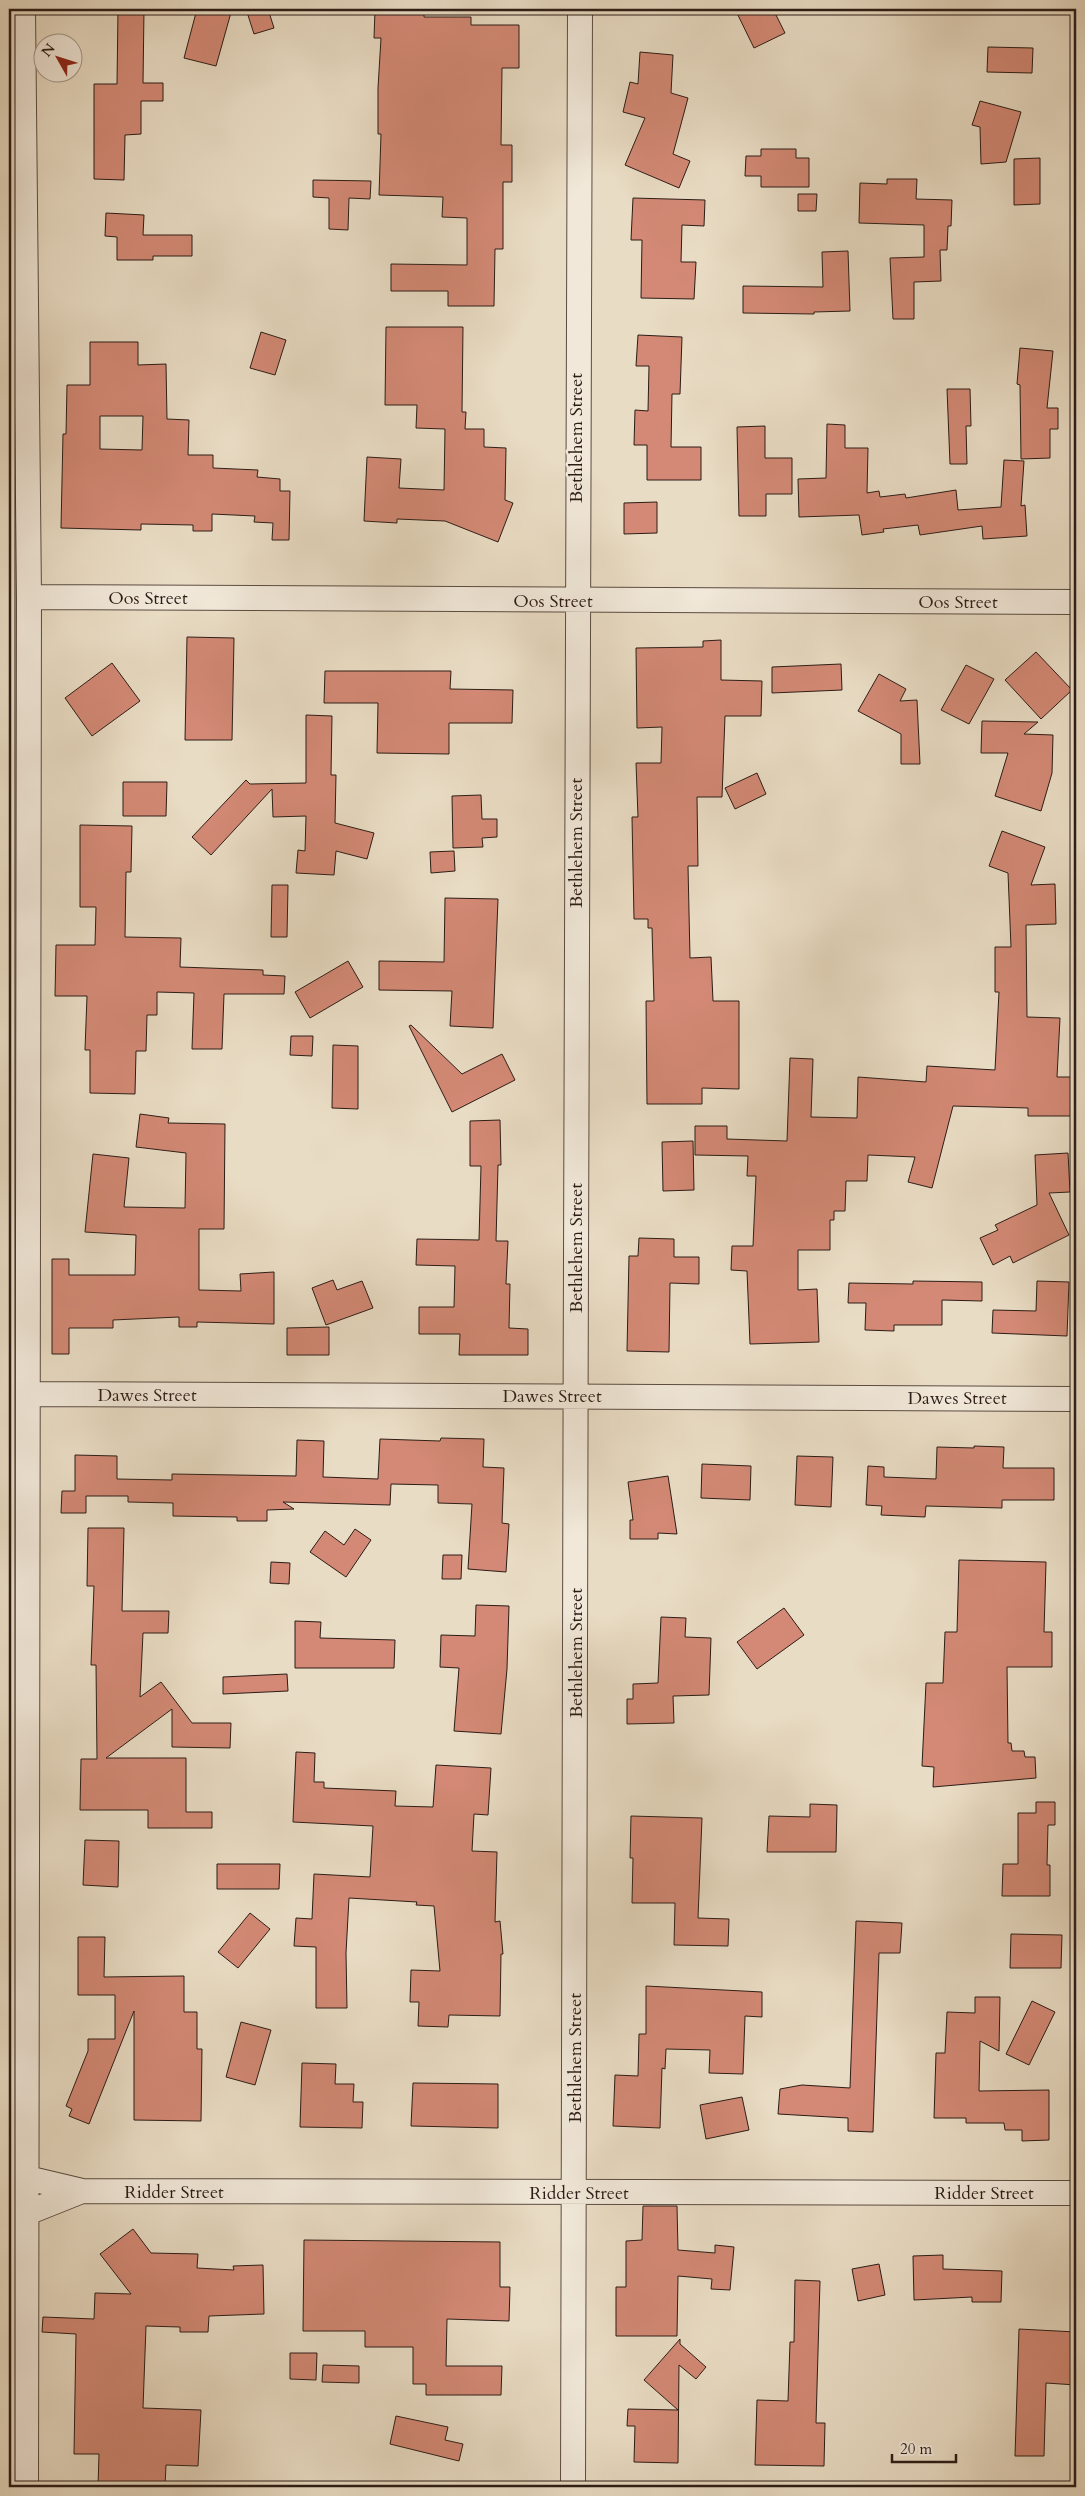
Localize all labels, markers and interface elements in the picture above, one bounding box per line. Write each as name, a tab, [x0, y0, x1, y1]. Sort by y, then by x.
north arrow	[32, 32, 82, 82]
text: N	[37, 39, 59, 61]
street label: Bethlehem Street	[564, 373, 589, 503]
street label: Oos Street	[108, 586, 188, 611]
street label: Oos Street	[513, 589, 593, 614]
street label: Oos Street	[918, 590, 998, 615]
street label: Bethlehem Street	[564, 778, 589, 908]
street label: Bethlehem Street	[564, 1183, 589, 1313]
street label: Dawes Street	[97, 1383, 197, 1408]
street label: Dawes Street	[502, 1384, 602, 1409]
street label: Dawes Street	[907, 1386, 1007, 1411]
street label: Bethlehem Street	[564, 1588, 589, 1718]
street label: Bethlehem Street	[563, 1993, 588, 2123]
street label: Ridder Street	[124, 2180, 224, 2205]
street label: Ridder Street	[529, 2181, 629, 2206]
street label: Ridder Street	[934, 2181, 1034, 2206]
scale bar	[892, 2431, 956, 2463]
text: 20 m	[900, 2439, 932, 2459]

